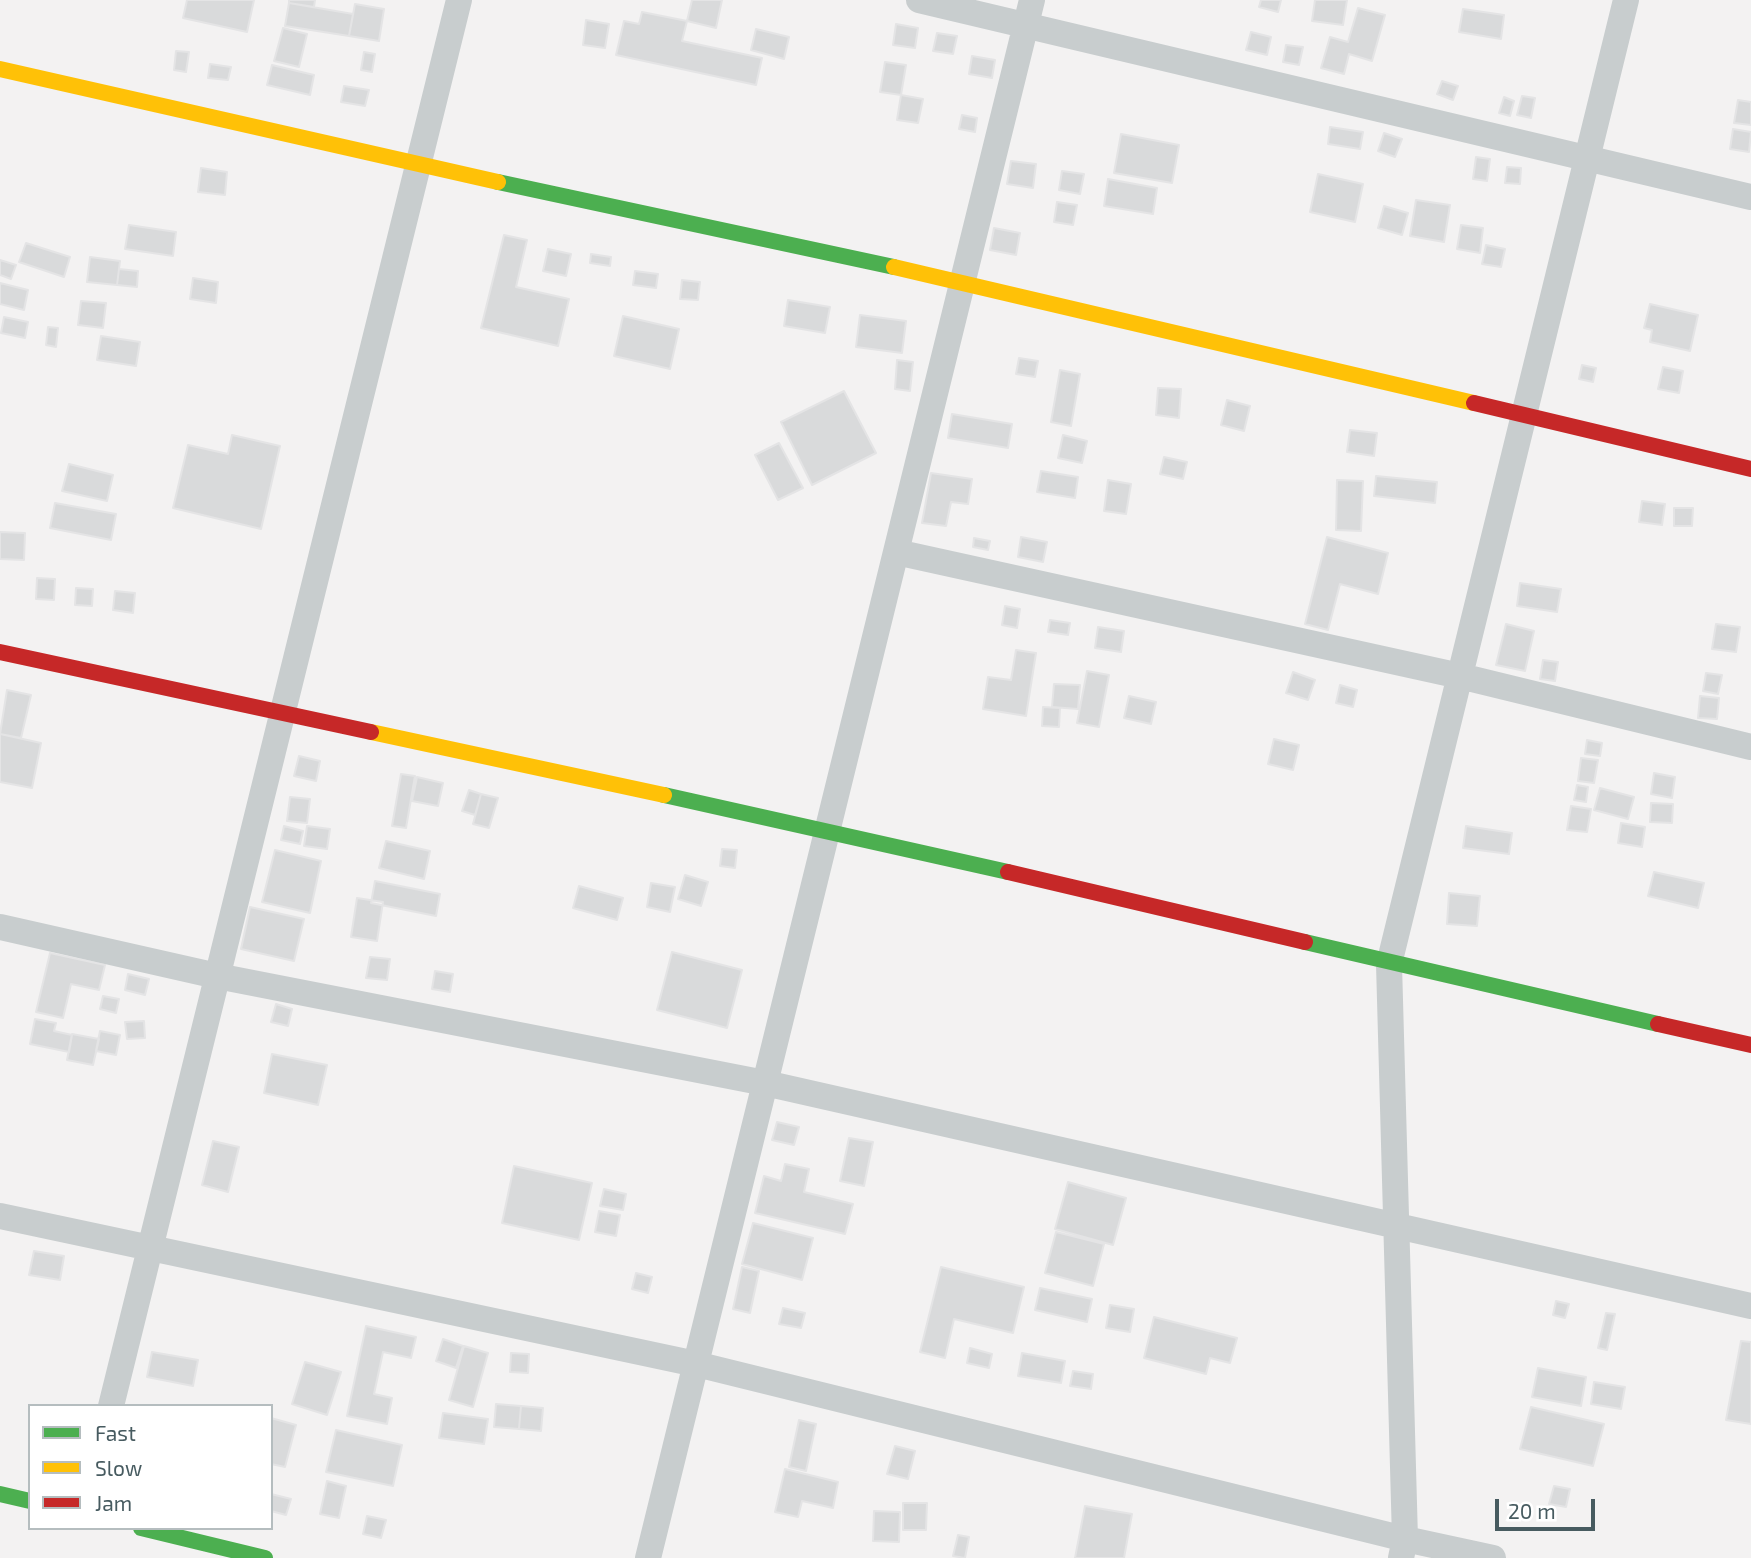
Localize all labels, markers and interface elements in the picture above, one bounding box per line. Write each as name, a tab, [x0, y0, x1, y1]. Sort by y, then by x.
legend	[28, 1404, 273, 1530]
text: Fast	[95, 1420, 136, 1445]
text: Slow	[95, 1455, 142, 1480]
scale bar	[1499, 1484, 1599, 1528]
text: Jam	[95, 1490, 132, 1515]
text: 20 m	[1508, 1498, 1556, 1523]

